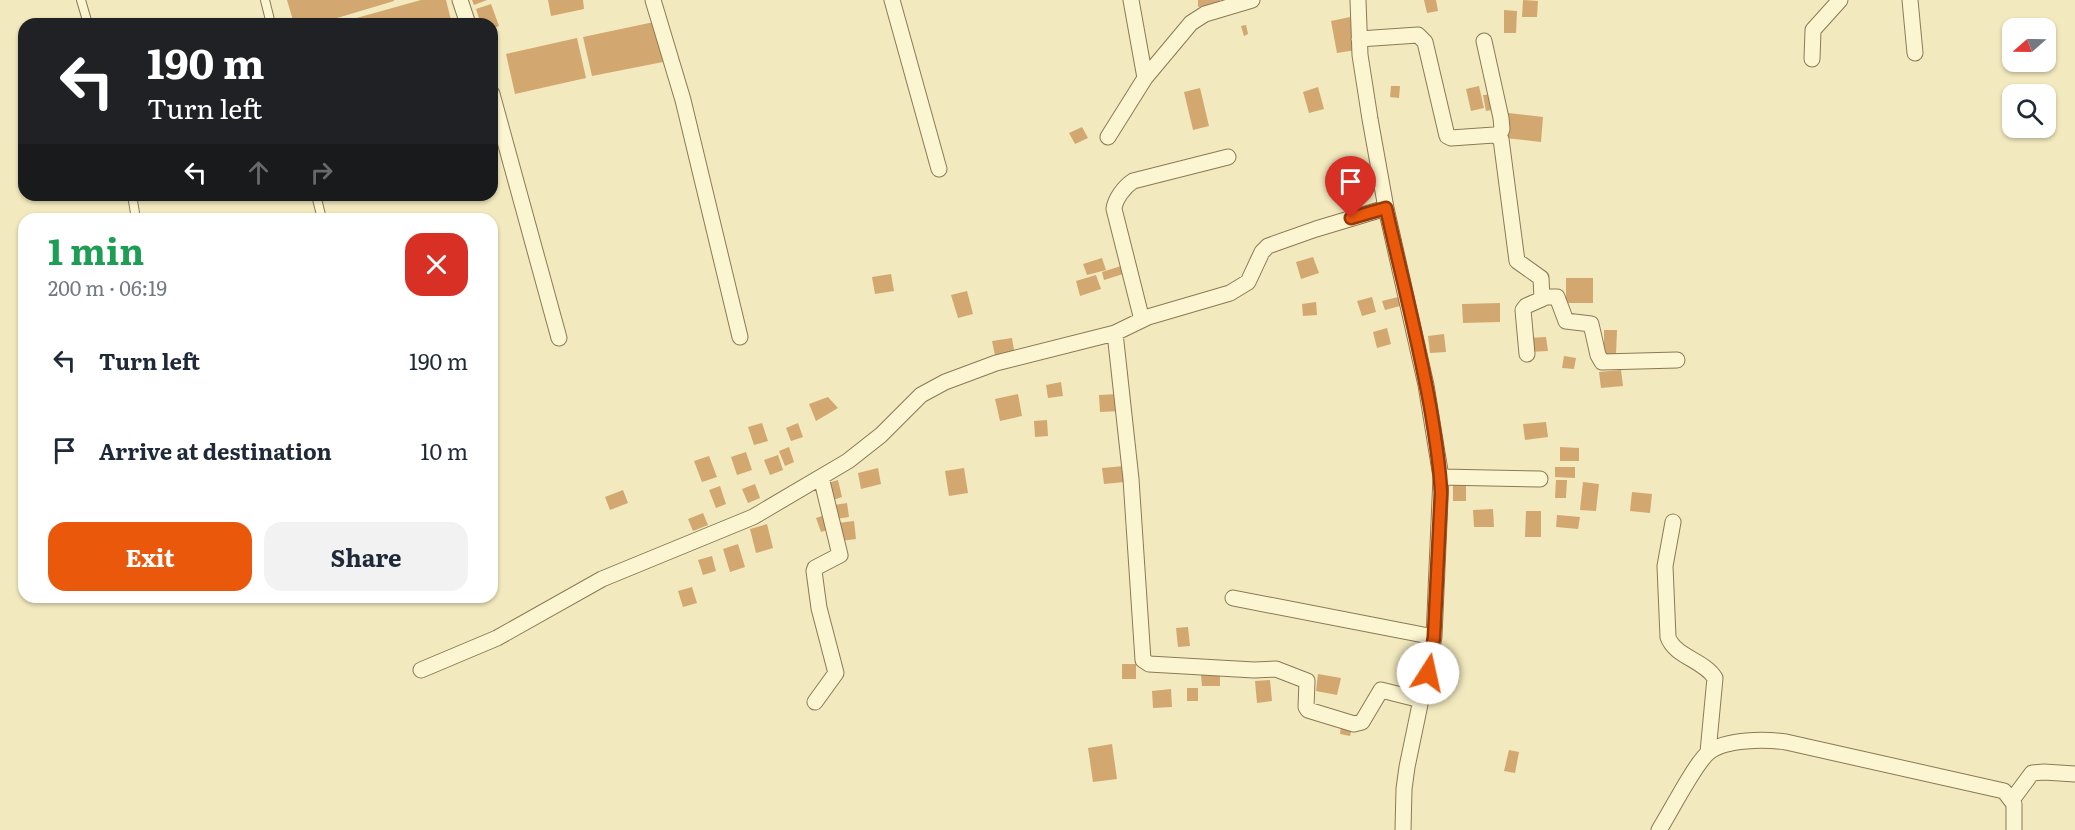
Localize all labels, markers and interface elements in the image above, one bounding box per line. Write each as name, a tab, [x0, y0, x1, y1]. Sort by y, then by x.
north arrow	[2002, 18, 2056, 72]
map controls	[2002, 18, 2056, 138]
text: 190 m	[147, 30, 265, 92]
icon: left	[48, 42, 126, 120]
button: search	[2002, 84, 2056, 138]
text: Turn left	[147, 87, 262, 127]
icon: left	[179, 156, 212, 189]
icon: ahead	[242, 156, 275, 189]
icon: right	[305, 156, 338, 189]
pin	[1325, 156, 1376, 218]
icon: arrive	[1334, 165, 1367, 198]
text: 1 min	[48, 223, 144, 276]
button: close	[405, 233, 468, 296]
text: 200 m · 06:19	[48, 272, 167, 302]
icon: left	[48, 344, 81, 377]
text: Turn left	[99, 344, 200, 377]
text: 190 m	[409, 344, 468, 377]
icon: arrive	[48, 434, 81, 467]
text: Arrive at destination	[99, 434, 332, 467]
text: 10 m	[421, 434, 468, 467]
button: Exit	[48, 522, 252, 591]
button: Share	[264, 522, 468, 591]
position arrow	[1396, 641, 1460, 705]

